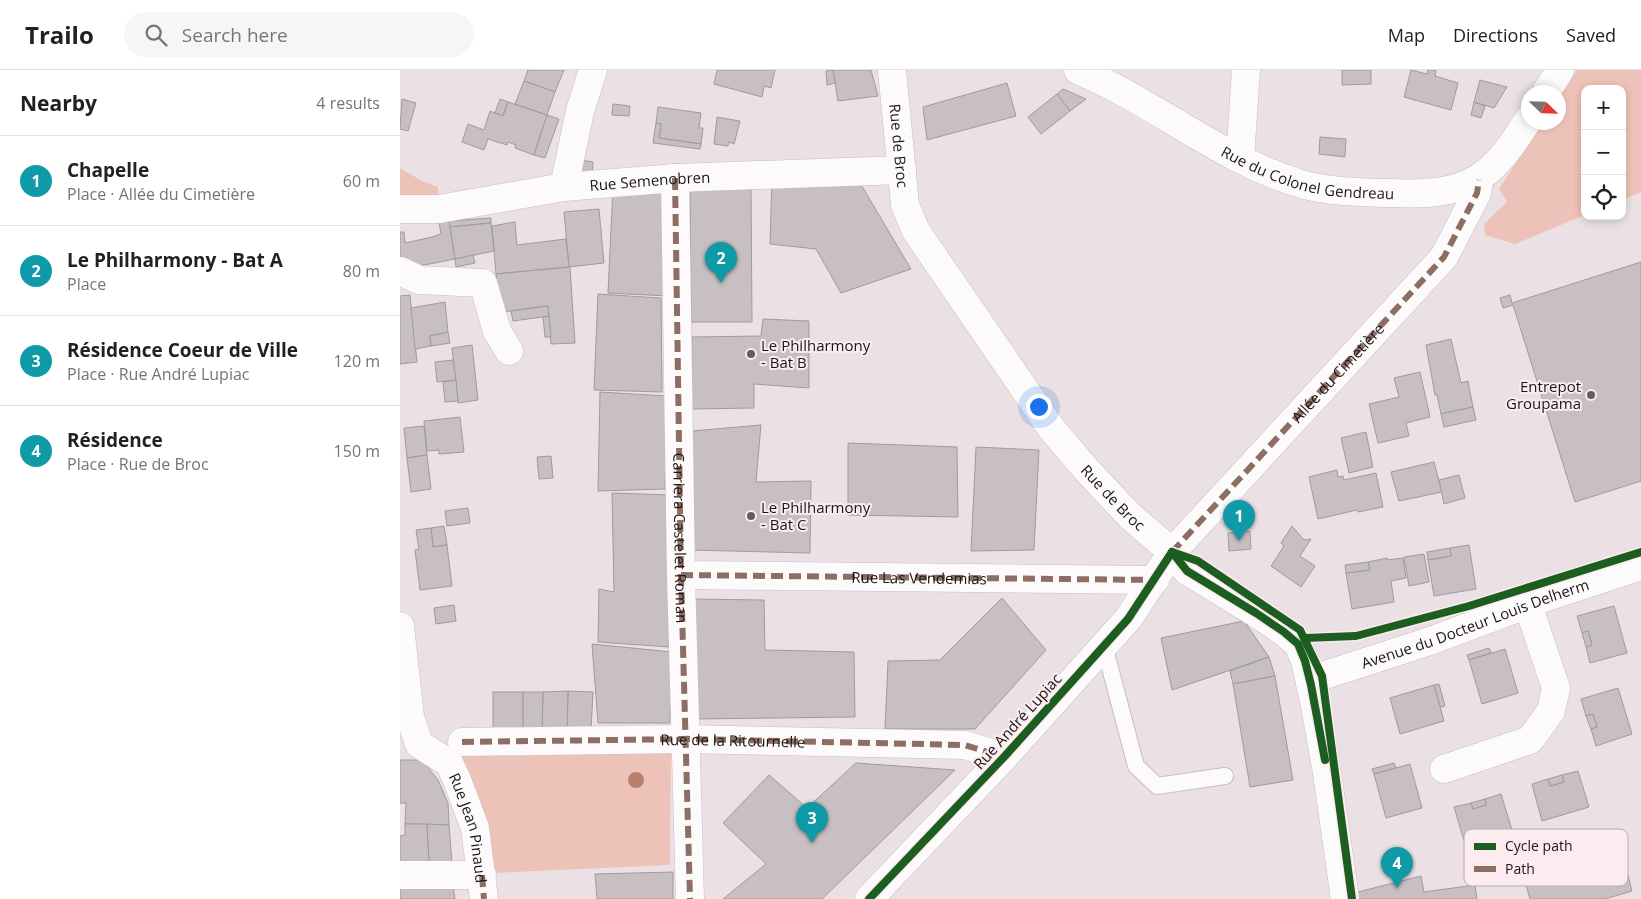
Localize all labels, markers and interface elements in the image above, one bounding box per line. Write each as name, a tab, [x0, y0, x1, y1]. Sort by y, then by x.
search box	[124, 12, 474, 57]
text: Trailo	[25, 18, 94, 51]
icon: search	[142, 21, 170, 49]
text: Search here	[182, 22, 288, 48]
text: Map	[1388, 23, 1425, 47]
text: Directions	[1453, 23, 1538, 47]
text: Saved	[1566, 23, 1616, 47]
north arrow	[1521, 85, 1566, 130]
map controls	[1581, 85, 1626, 220]
button: +	[1581, 85, 1626, 130]
text: Nearby	[20, 89, 97, 117]
text: 4 results	[316, 92, 380, 114]
street label: Rue de Broc	[885, 103, 913, 189]
button: −	[1581, 130, 1626, 175]
street label: Rue du Colonel Gendreau	[1218, 141, 1395, 203]
text: Chapelle	[67, 157, 149, 183]
street label: Rue Semenobren	[589, 167, 711, 195]
text: 1	[31, 170, 41, 192]
text: 60 m	[343, 170, 380, 192]
button: locate	[1581, 175, 1626, 220]
text: Place · Allée du Cimetière	[67, 183, 255, 205]
pin: 2	[705, 242, 737, 283]
text: Le Philharmony - Bat A	[67, 247, 283, 273]
text: 2	[31, 260, 41, 282]
text: 80 m	[343, 260, 380, 282]
text: Place	[67, 273, 106, 295]
street label: Allée du Cimetière	[1287, 319, 1388, 426]
place label: Le Philharmony - Bat B	[761, 335, 871, 372]
text: Résidence Coeur de Ville	[67, 337, 298, 363]
marker: Le Philharmony - Bat B	[745, 348, 757, 360]
text: 3	[31, 350, 41, 372]
text: 120 m	[334, 350, 380, 372]
text: Place · Rue André Lupiac	[67, 363, 250, 385]
place label: Entrepot Groupama	[1506, 376, 1581, 413]
marker: Entrepot Groupama	[1585, 389, 1597, 401]
your location	[1026, 394, 1052, 420]
text: Résidence	[67, 427, 163, 453]
text: 4	[31, 440, 41, 462]
text: 150 m	[334, 440, 380, 462]
street label: Carriera Castelet Roman	[669, 452, 692, 624]
text: Place · Rue de Broc	[67, 453, 209, 475]
street label: Rue de Broc	[1077, 460, 1150, 535]
place label: Le Philharmony - Bat C	[761, 497, 871, 534]
pin: 1	[1223, 500, 1255, 541]
marker: Le Philharmony - Bat C	[745, 510, 757, 522]
street label: Rue Las Vendemias	[851, 567, 987, 588]
street label: Avenue du Docteur Louis Delherm	[1358, 574, 1591, 673]
street label: Rue André Lupiac	[969, 669, 1065, 773]
street label: Rue de la Ritournelle	[660, 729, 806, 752]
street label: Rue Jean Pinaud	[445, 769, 492, 884]
pin: 3	[796, 802, 828, 843]
legend	[1464, 829, 1628, 886]
text: Cycle path	[1505, 836, 1573, 855]
pin: 4	[1381, 847, 1413, 888]
text: Path	[1505, 859, 1535, 878]

